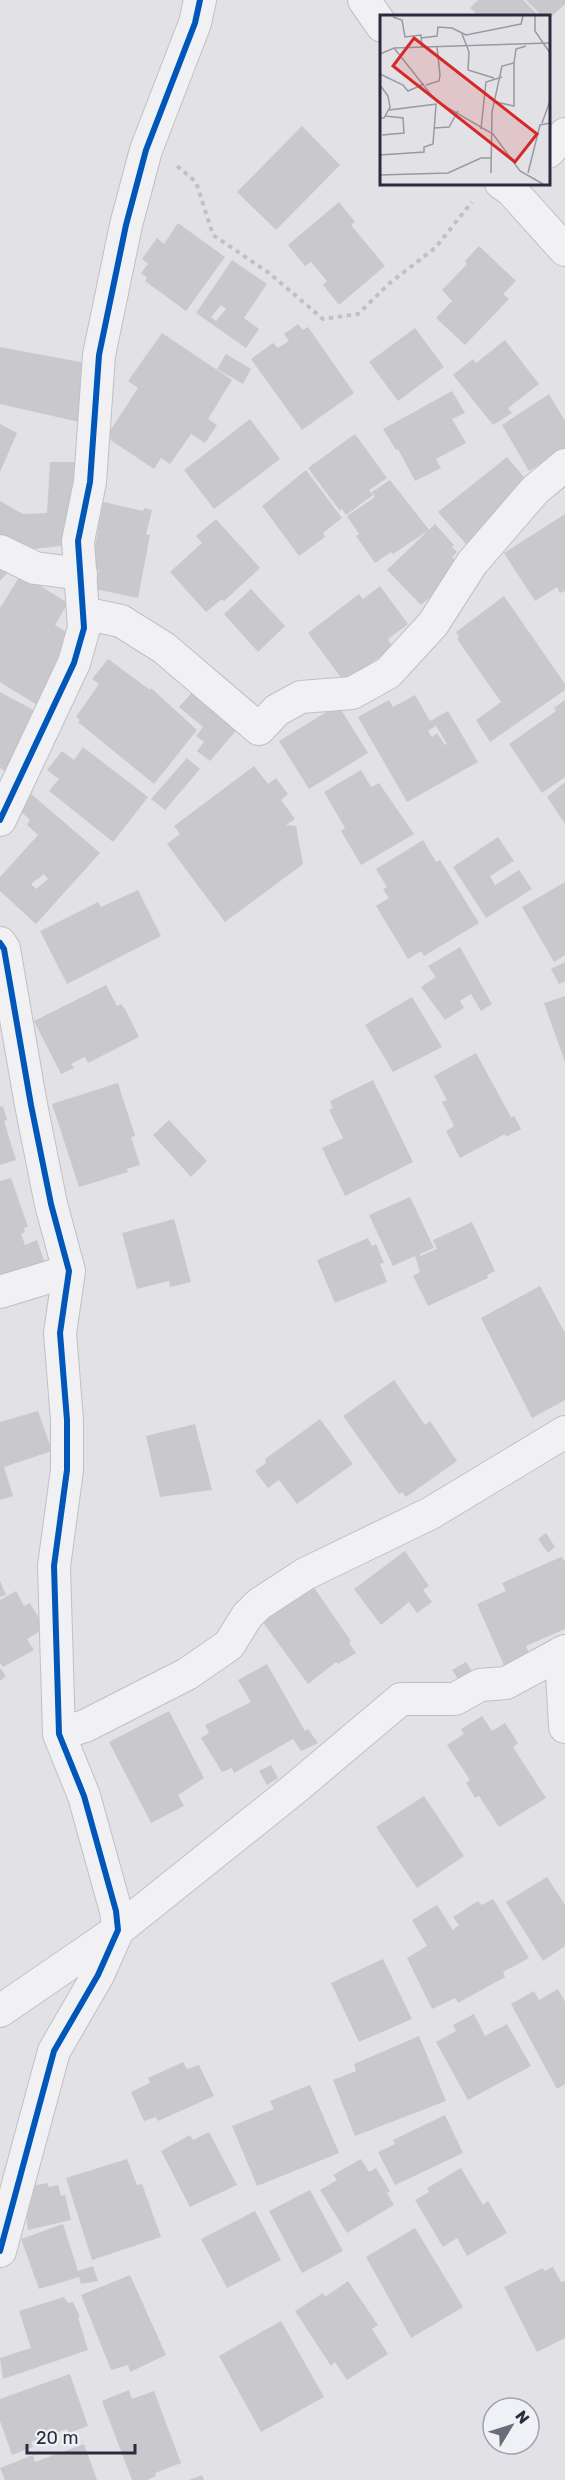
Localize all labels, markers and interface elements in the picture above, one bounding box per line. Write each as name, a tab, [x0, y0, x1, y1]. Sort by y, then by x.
inset map	[380, 15, 550, 184]
north arrow	[481, 2396, 541, 2456]
text: N	[511, 2407, 533, 2427]
scale bar	[27, 2417, 135, 2455]
text: 20 m	[36, 2427, 78, 2449]

